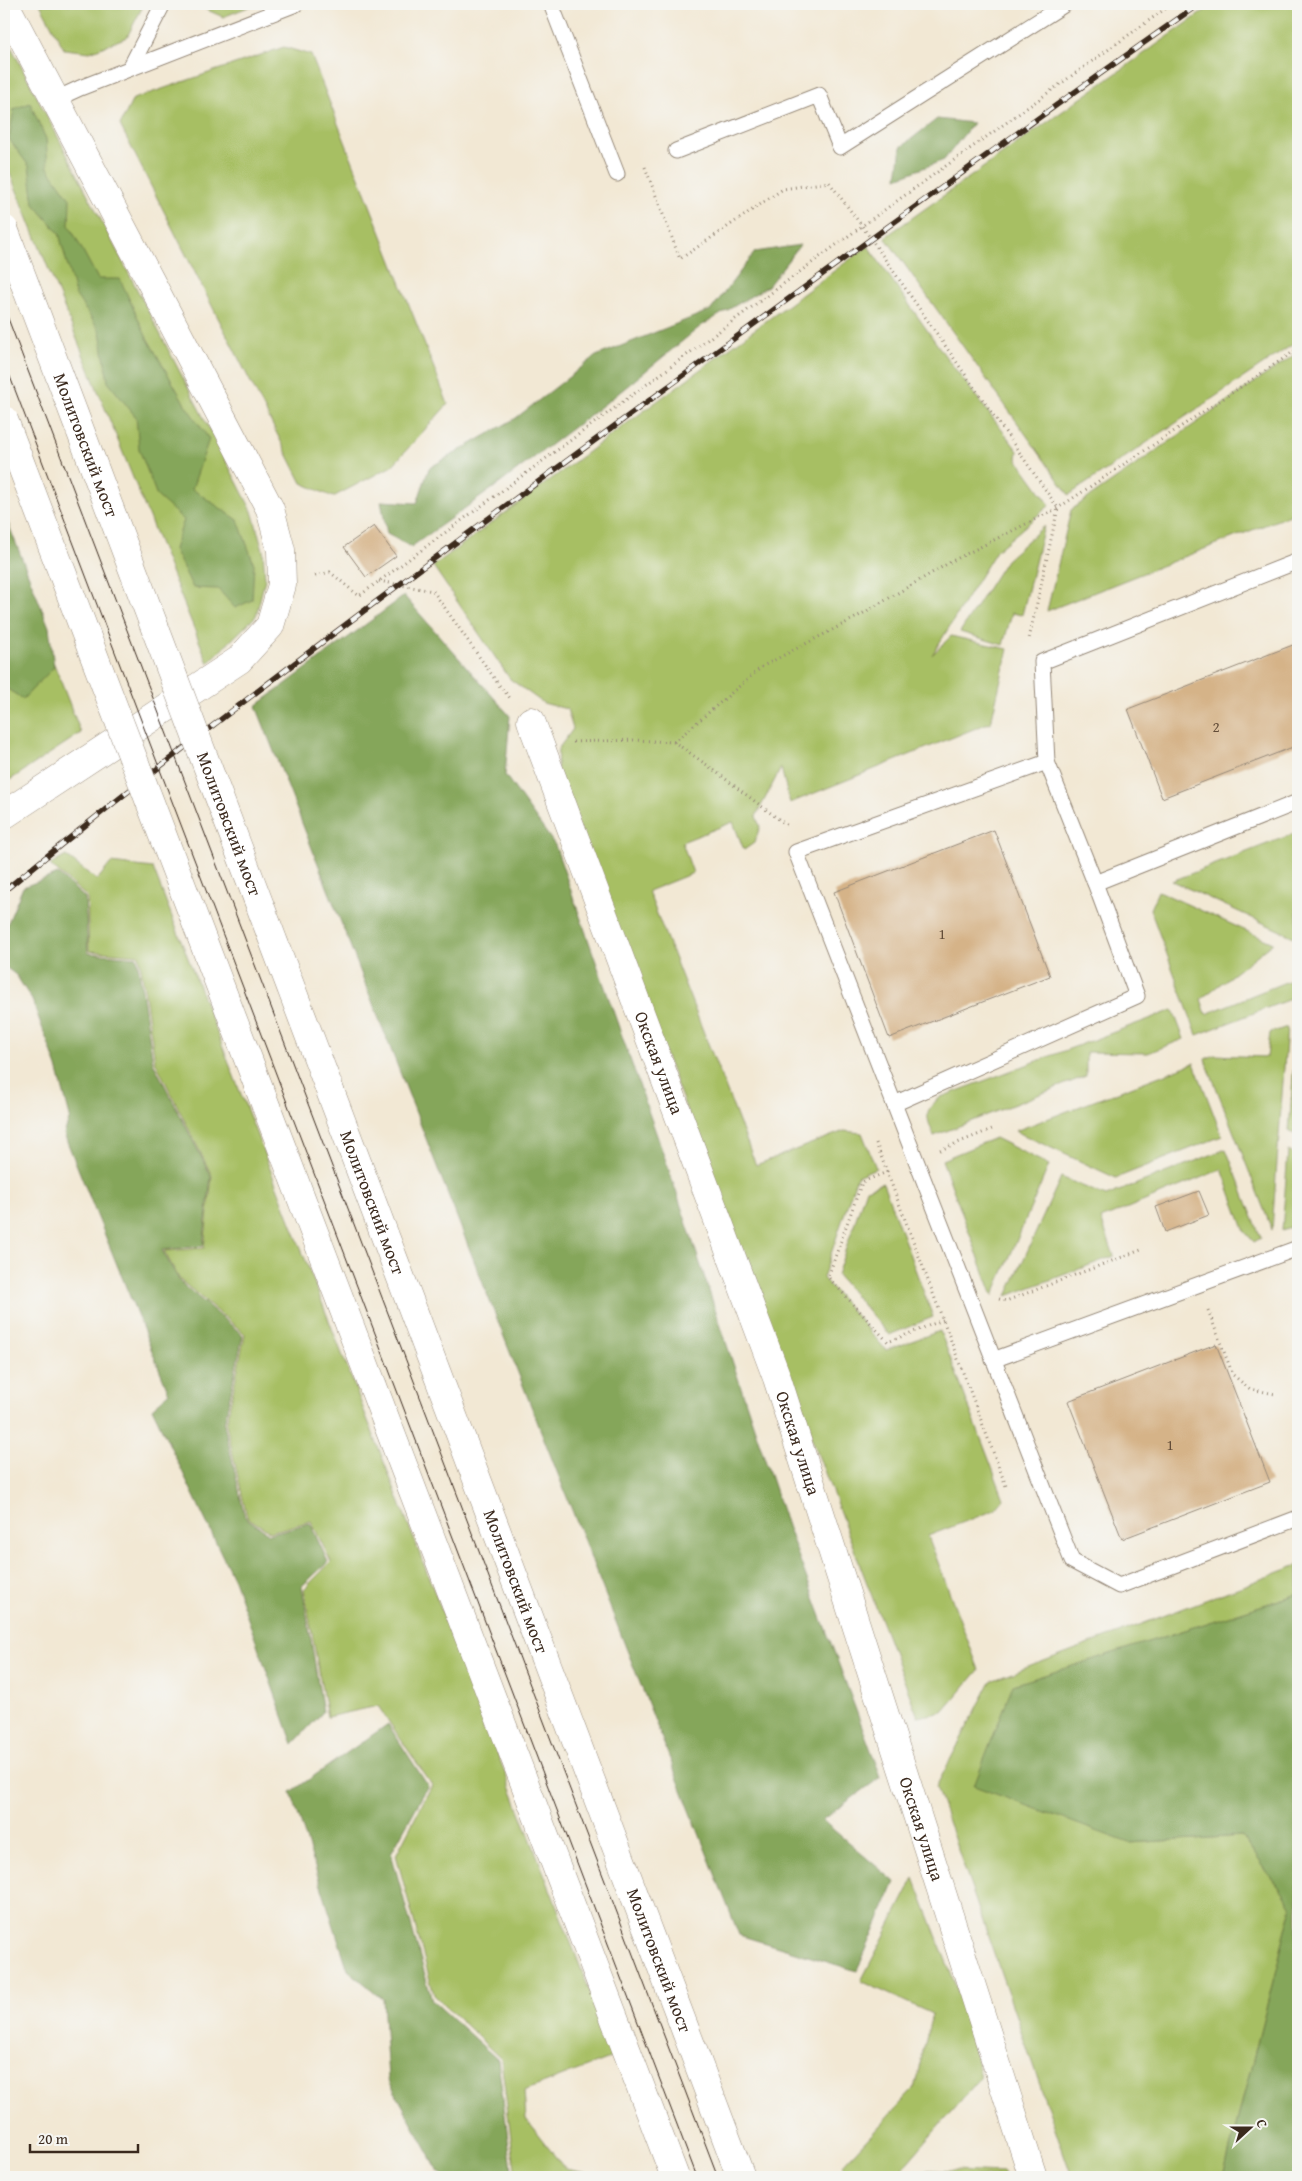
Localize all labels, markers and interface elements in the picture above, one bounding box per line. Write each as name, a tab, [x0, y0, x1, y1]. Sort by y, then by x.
street label: Молитовский мост	[47, 369, 126, 521]
house number: 2	[1212, 716, 1220, 737]
street label: Молитовский мост	[190, 748, 269, 900]
house number: 1	[938, 923, 946, 944]
street label: Окская улица	[628, 1007, 691, 1118]
street label: Молитовский мост	[333, 1127, 412, 1279]
street label: Окская улица	[769, 1387, 828, 1499]
house number: 1	[1166, 1434, 1174, 1455]
street label: Молитовский мост	[477, 1505, 556, 1657]
street label: Окская улица	[893, 1773, 951, 1885]
street label: Молитовский мост	[620, 1884, 699, 2036]
north arrow	[1224, 2104, 1274, 2154]
text: С	[1251, 2116, 1273, 2131]
scale bar	[30, 2121, 138, 2153]
text: 20 m	[38, 2128, 69, 2149]

